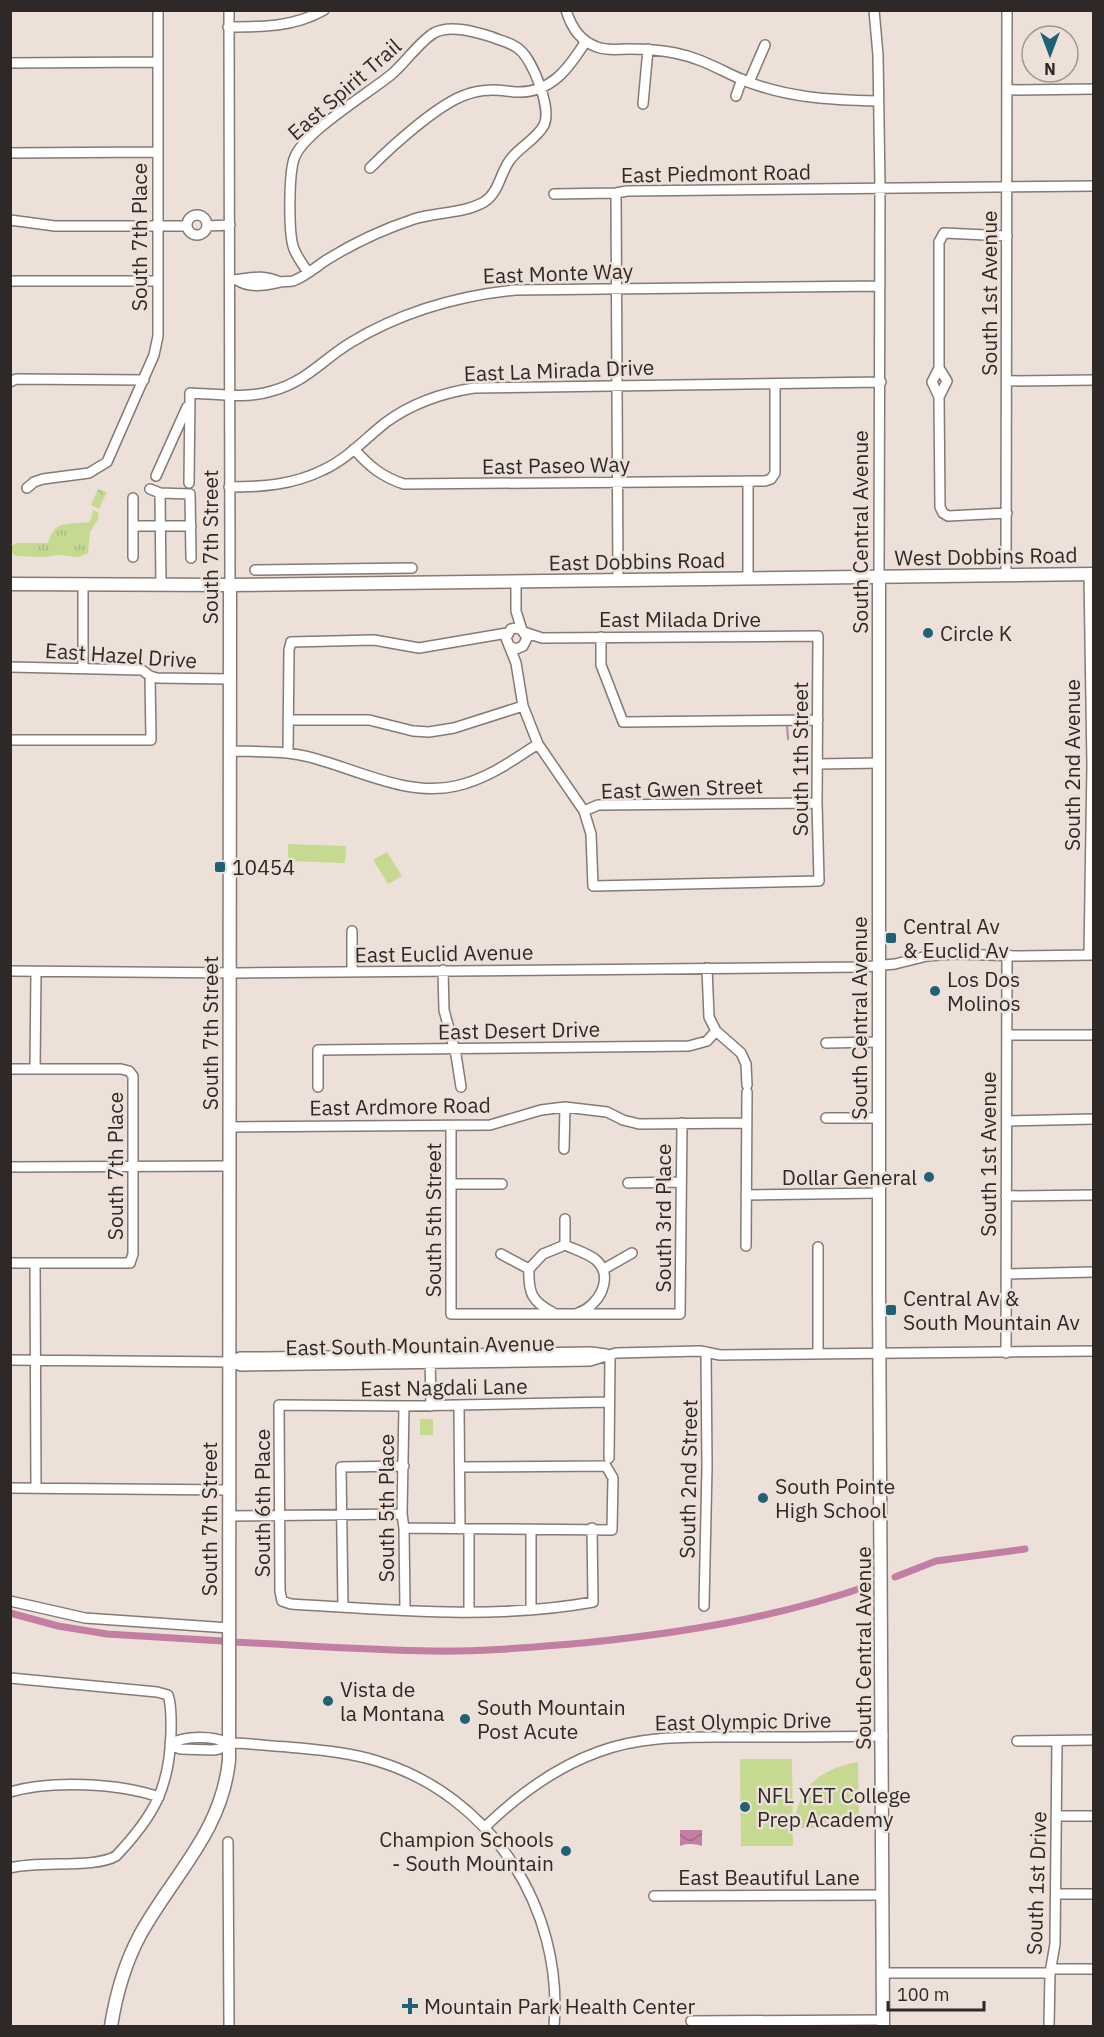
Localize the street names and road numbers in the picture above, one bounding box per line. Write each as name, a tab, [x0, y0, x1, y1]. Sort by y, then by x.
street label: East Spirit Trail	[281, 32, 407, 146]
street label: East Piedmont Road	[621, 157, 811, 189]
street label: South 7th Place	[125, 163, 153, 311]
street label: South 1st Avenue	[975, 210, 1003, 376]
street label: East Monte Way	[482, 256, 634, 290]
street label: East La Mirada Drive	[463, 353, 655, 387]
street label: South Central Avenue	[846, 430, 874, 634]
street label: East Paseo Way	[482, 450, 631, 480]
street label: South 7th Street	[196, 470, 224, 624]
street label: West Dobbins Road	[894, 540, 1078, 572]
street label: East Dobbins Road	[548, 545, 726, 577]
street label: East Milada Drive	[599, 605, 761, 633]
street label: East Hazel Drive	[44, 636, 198, 674]
street label: South 2nd Avenue	[1058, 679, 1086, 851]
street label: South 1th Street	[786, 682, 814, 836]
street label: East Gwen Street	[600, 771, 764, 805]
street label: South Central Avenue	[845, 916, 873, 1120]
street label: East Euclid Avenue	[354, 937, 534, 969]
street label: South 7th Street	[196, 956, 224, 1110]
street label: East Desert Drive	[438, 1015, 600, 1045]
street label: South 1st Avenue	[974, 1071, 1002, 1237]
street label: East Ardmore Road	[309, 1090, 491, 1122]
street label: South 7th Place	[101, 1092, 129, 1240]
street label: South 5th Street	[419, 1143, 447, 1297]
street label: South 3rd Place	[649, 1143, 677, 1293]
street label: East South Mountain Avenue	[285, 1329, 555, 1361]
street label: East Nagdali Lane	[360, 1372, 528, 1402]
street label: South 2nd Street	[673, 1399, 703, 1559]
street label: South 6th Place	[248, 1429, 276, 1577]
street label: South 5th Place	[372, 1434, 400, 1582]
street label: South 7th Street	[195, 1442, 223, 1596]
street label: South Central Avenue	[849, 1546, 877, 1750]
street label: East Olympic Drive	[654, 1705, 832, 1737]
street label: South 1st Drive	[1019, 1811, 1053, 1955]
street label: East Beautiful Lane	[678, 1863, 860, 1891]

